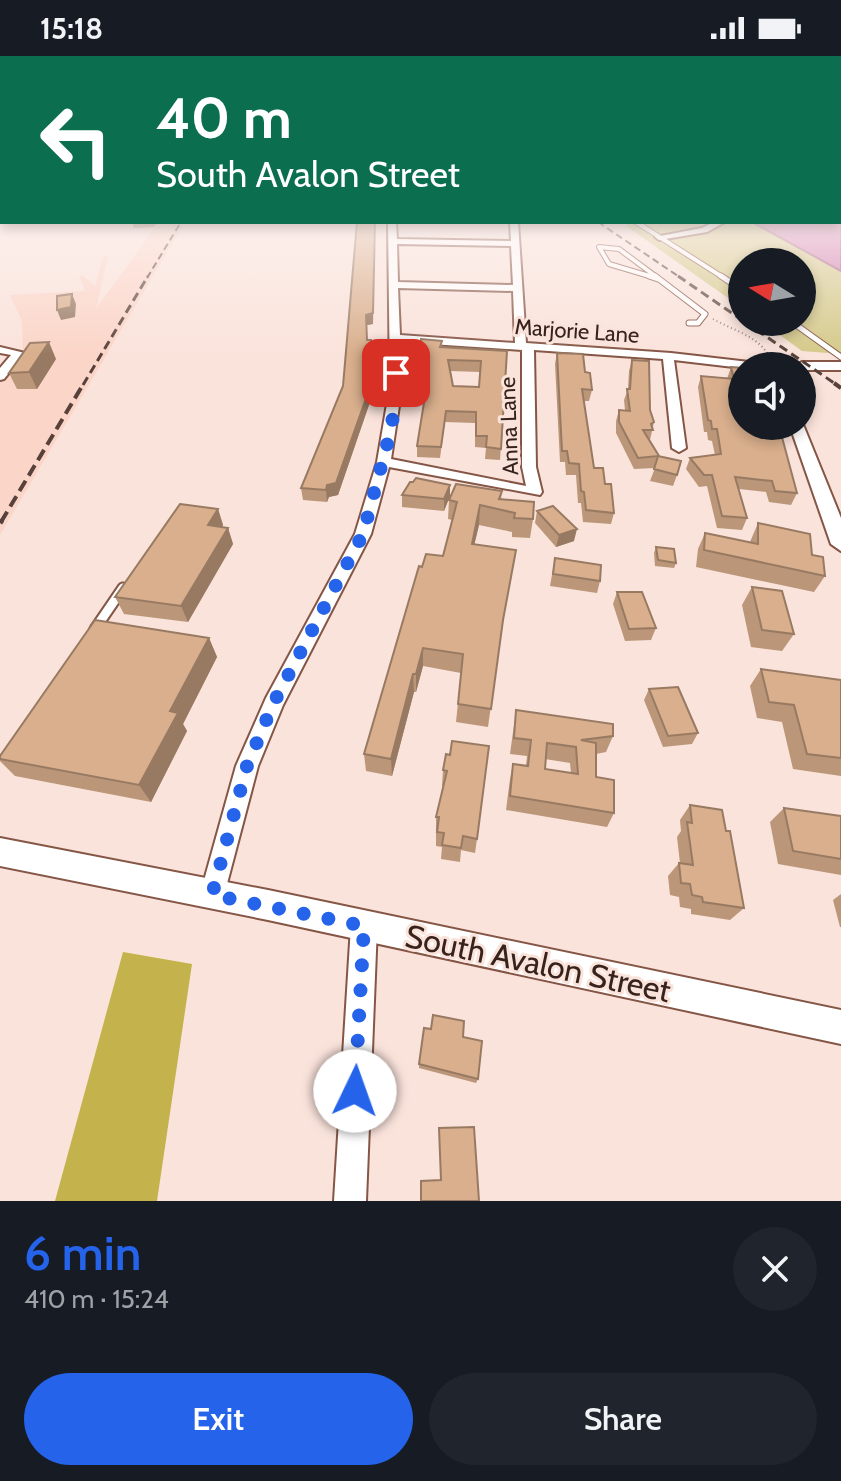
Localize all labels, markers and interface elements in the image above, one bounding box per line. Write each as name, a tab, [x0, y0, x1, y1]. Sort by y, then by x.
text: 15:18	[40, 10, 103, 47]
text: 40 m	[156, 84, 292, 152]
icon: left	[24, 88, 128, 192]
text: South Avalon Street	[156, 152, 460, 196]
north arrow	[728, 248, 816, 336]
map controls	[728, 248, 816, 440]
street label: Marjorie Lane	[514, 313, 640, 349]
pin	[362, 339, 430, 407]
icon: arrive	[374, 351, 418, 395]
button: sound	[728, 352, 816, 440]
street label: Anna Lane	[494, 376, 524, 476]
street label: South Avalon Street	[402, 916, 674, 1010]
position arrow	[313, 1049, 397, 1133]
text: 6 min	[24, 1224, 141, 1282]
button: close	[733, 1227, 817, 1311]
text: 410 m · 15:24	[24, 1283, 169, 1315]
button: Exit	[24, 1373, 413, 1465]
button: Share	[429, 1373, 817, 1465]

